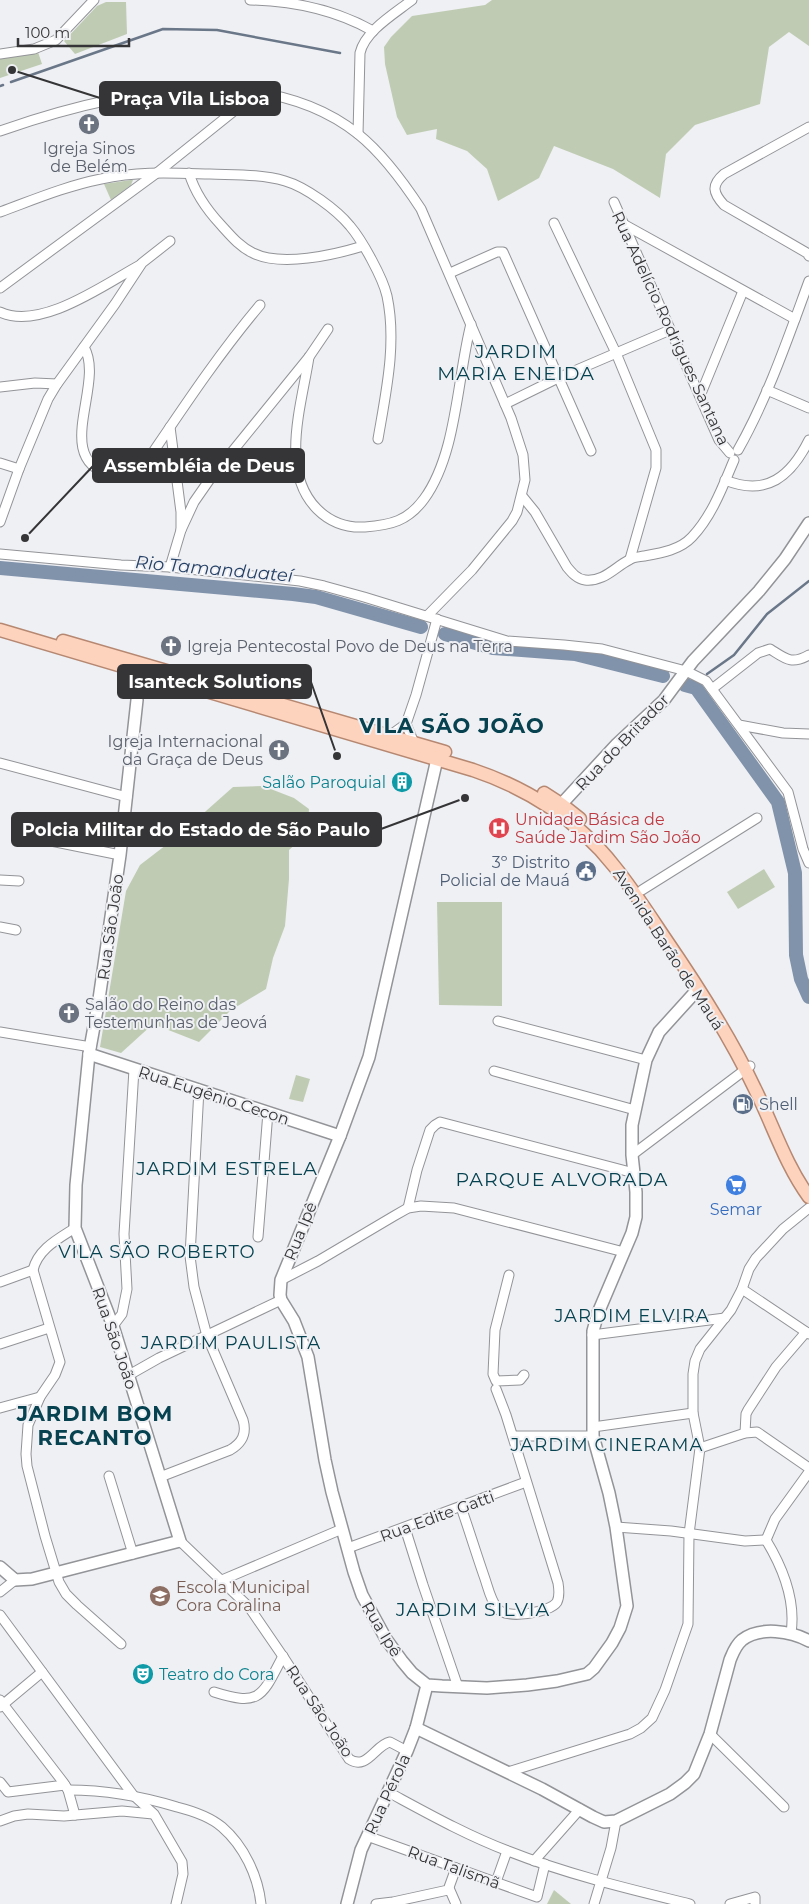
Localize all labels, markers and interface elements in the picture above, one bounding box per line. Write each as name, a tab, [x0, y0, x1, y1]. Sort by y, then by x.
scale bar	[18, 15, 129, 47]
text: 100 m	[25, 23, 70, 42]
callout: Praça Vila Lisboa	[100, 82, 280, 115]
text: Praça Vila Lisboa	[110, 88, 270, 110]
church icon: Igreja Sinos de Belém	[77, 112, 101, 136]
place label: Igreja Sinos de Belém	[43, 139, 135, 176]
street label: Rua Adelício Rodrigues Santana	[608, 208, 733, 448]
district label: JARDIM MARIA ENEIDA	[437, 340, 595, 385]
callout: Assembléia de Deus	[93, 449, 304, 482]
text: Assembléia de Deus	[103, 455, 295, 477]
water label: Rio Tamanduateí	[134, 551, 296, 587]
church icon: Igreja Pentecostal Povo de Deus na Terra	[159, 634, 183, 658]
place label: Igreja Pentecostal Povo de Deus na Terra	[187, 637, 513, 656]
callout: Isanteck Solutions	[118, 665, 311, 698]
text: Isanteck Solutions	[128, 671, 302, 693]
street label: Rua do Britador	[572, 690, 673, 794]
district label: VILA SÃO JOÃO	[358, 713, 545, 738]
place label: Igreja Internacional da Graça de Deus	[108, 732, 263, 769]
church icon: Igreja Internacional da Graça de Deus	[267, 738, 291, 762]
building icon: Salão Paroquial	[390, 770, 414, 794]
place label: Salão Paroquial	[262, 773, 386, 792]
place label: Unidade Básica de Saúde Jardim São João	[515, 810, 701, 847]
callout: Polcia Militar do Estado de São Paulo	[12, 813, 381, 846]
hospital icon: Unidade Básica de Saúde Jardim São João	[487, 816, 511, 840]
text: Polcia Militar do Estado de São Paulo	[22, 819, 370, 841]
place label: 3º Distrito Policial de Mauá	[439, 853, 570, 890]
public building icon: 3º Distrito Policial de Mauá	[574, 859, 598, 883]
street label: Avenida Barão de Mauá	[609, 865, 728, 1034]
street label: Rua São João	[94, 873, 127, 981]
place label: Salão do Reino das Testemunhas de Jeová	[85, 995, 267, 1032]
church icon: Salão do Reino das Testemunhas de Jeová	[57, 1001, 81, 1025]
street label: Rua Eugênio Cecon	[136, 1062, 292, 1129]
fuel station icon: Shell	[731, 1092, 755, 1116]
place label: Shell	[759, 1095, 798, 1114]
district label: JARDIM ESTRELA	[135, 1157, 318, 1180]
district label: PARQUE ALVORADA	[456, 1168, 668, 1191]
supermarket icon: Semar	[724, 1173, 748, 1197]
street label: Rua Ipê	[280, 1199, 321, 1263]
place label: Semar	[710, 1200, 762, 1219]
district label: VILA SÃO ROBERTO	[58, 1241, 256, 1263]
street label: Rua São João	[88, 1285, 141, 1392]
district label: JARDIM ELVIRA	[553, 1305, 710, 1327]
district label: JARDIM PAULISTA	[140, 1332, 321, 1354]
district label: JARDIM BOM RECANTO	[16, 1401, 173, 1450]
district label: JARDIM CINERAMA	[510, 1434, 703, 1456]
street label: Rua Edite Gatti	[377, 1487, 497, 1546]
place label: Escola Municipal Cora Coralina	[176, 1578, 310, 1615]
school or university icon: Escola Municipal Cora Coralina	[148, 1584, 172, 1608]
street label: Rua Ipê	[358, 1598, 405, 1660]
district label: JARDIM SILVIA	[395, 1598, 550, 1621]
theatre icon: Teatro do Cora	[131, 1662, 155, 1686]
street label: Rua São João	[282, 1662, 357, 1761]
place label: Teatro do Cora	[159, 1665, 274, 1684]
street label: Rua Pérola	[360, 1751, 414, 1838]
street label: Rua Talismã	[405, 1842, 503, 1893]

